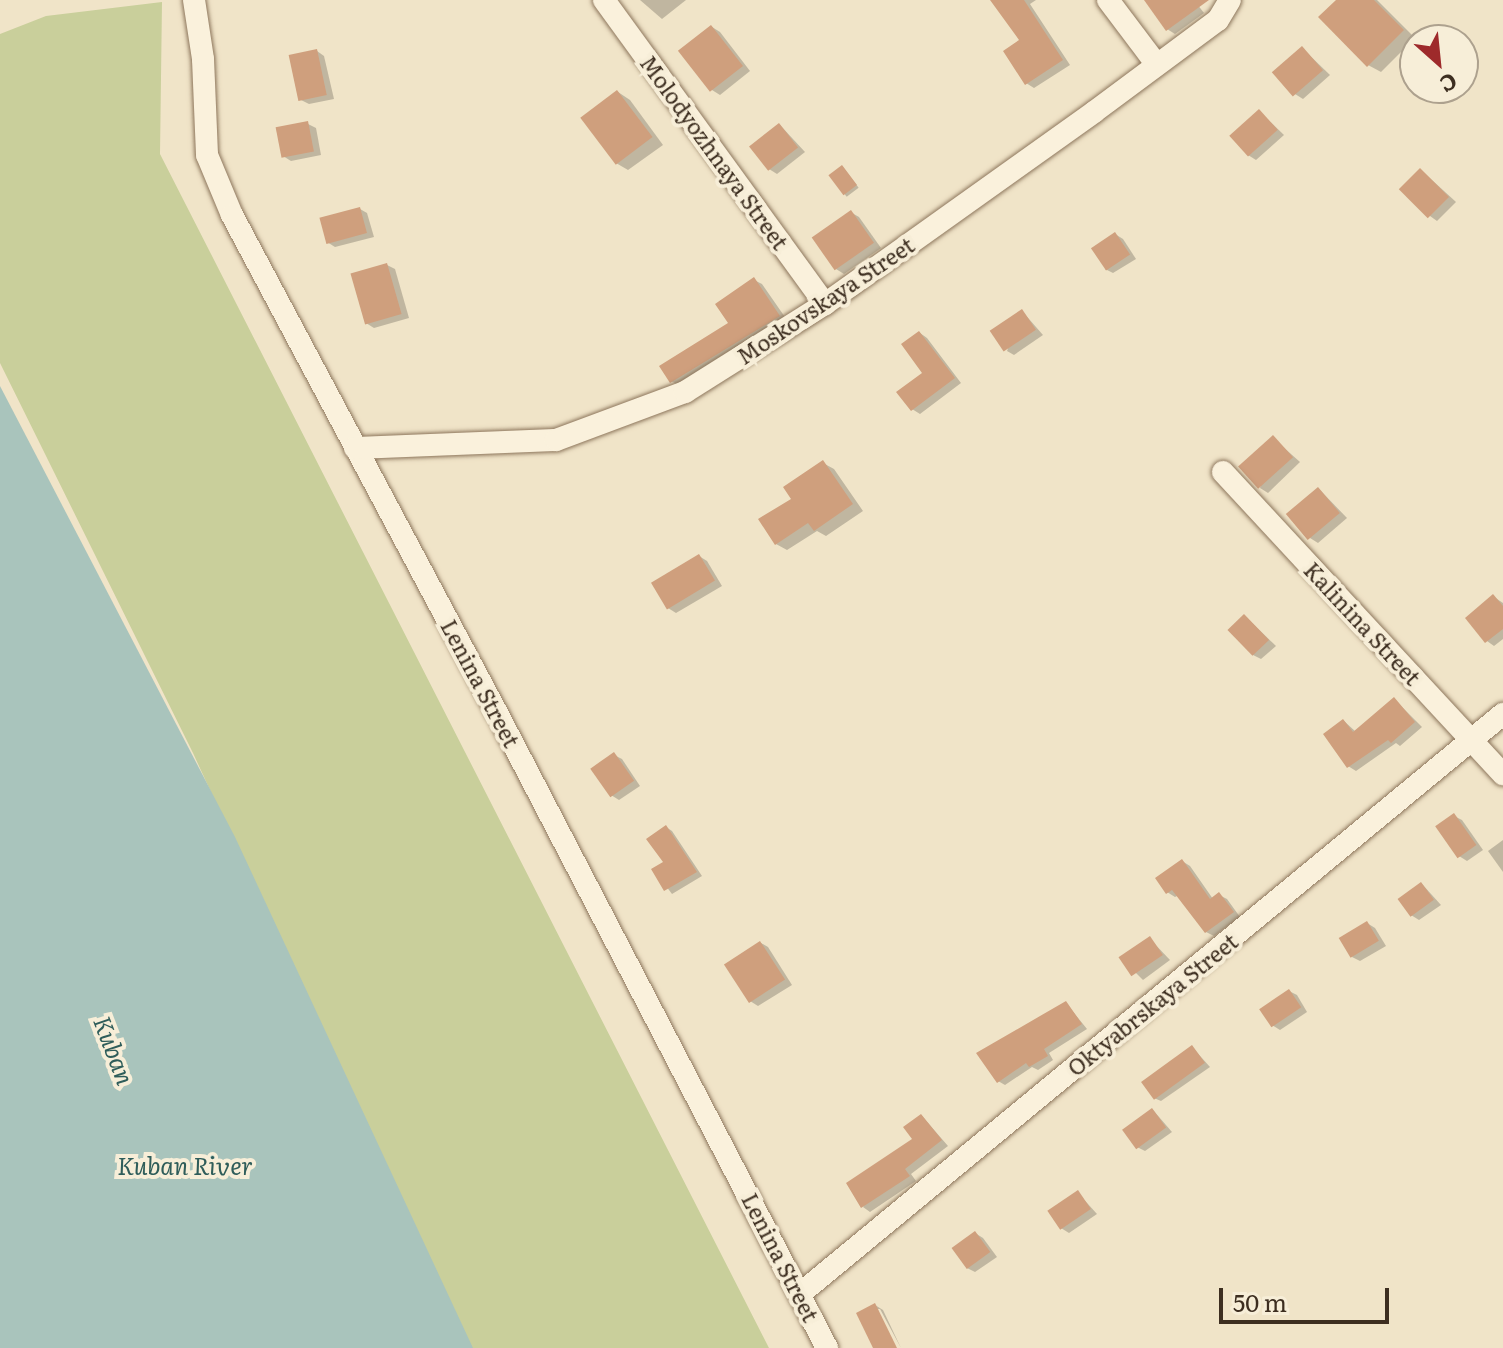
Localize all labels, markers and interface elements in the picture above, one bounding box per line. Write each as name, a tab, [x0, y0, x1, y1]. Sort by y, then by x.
north arrow	[1399, 24, 1479, 104]
street label: Molodyozhnaya Street	[636, 50, 794, 254]
text: С	[1435, 66, 1464, 102]
street label: Moskovskaya Street	[731, 231, 919, 369]
street label: Kalinina Street	[1299, 556, 1427, 690]
street label: Lenina Street	[436, 615, 526, 751]
street label: Oktyabrskaya Street	[1062, 927, 1242, 1081]
water label: Kuban	[89, 1012, 141, 1088]
water label: Kuban River	[117, 1151, 253, 1179]
street label: Lenina Street	[737, 1188, 825, 1326]
scale bar	[1223, 1272, 1393, 1322]
text: 50 m	[1233, 1284, 1287, 1319]

